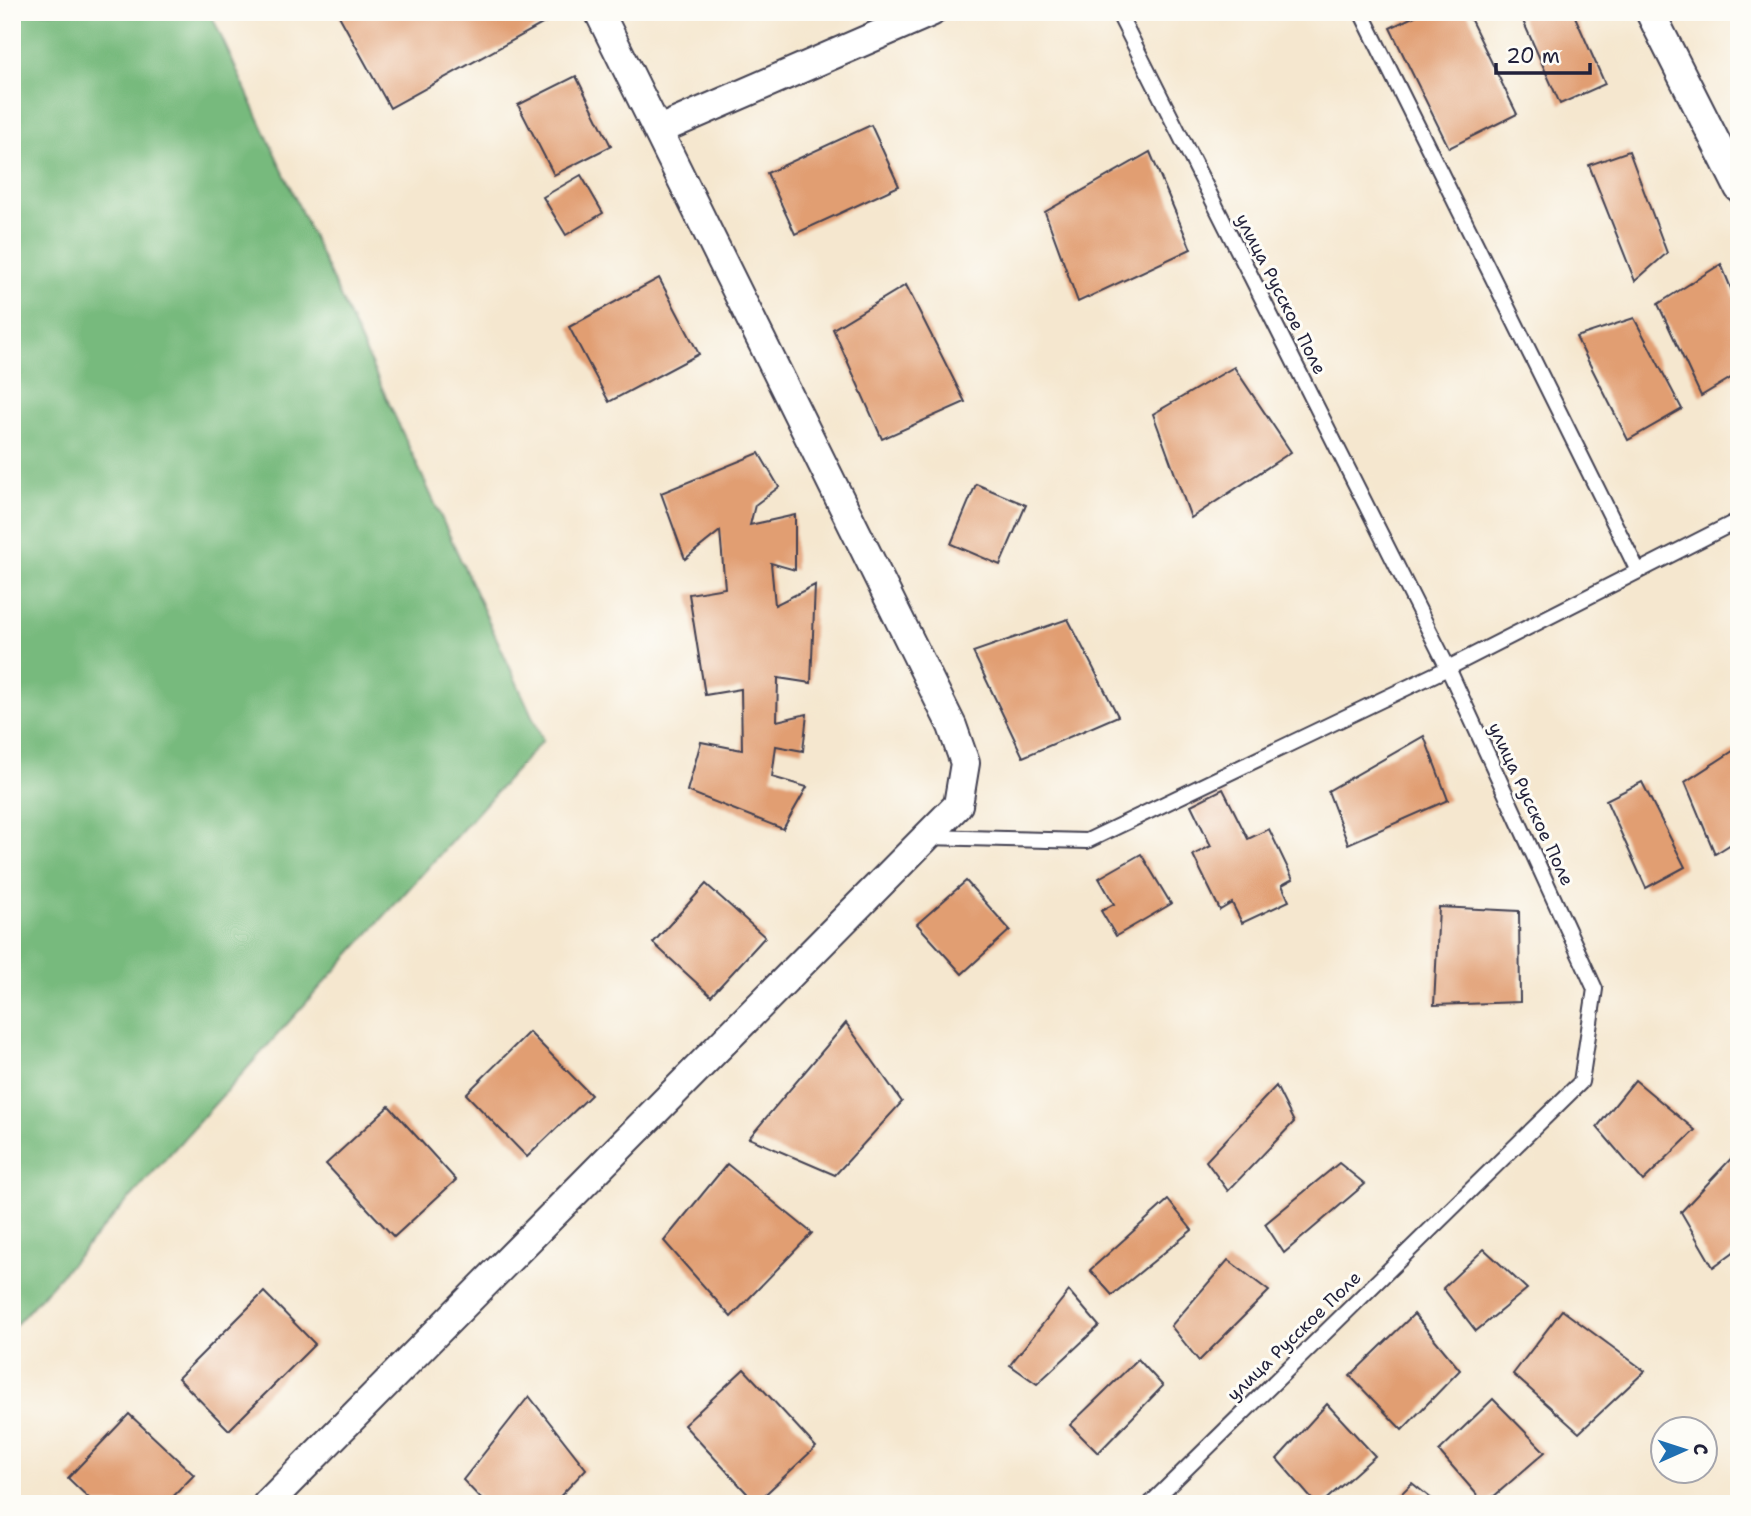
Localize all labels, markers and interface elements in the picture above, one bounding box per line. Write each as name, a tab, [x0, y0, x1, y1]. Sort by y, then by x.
scale bar	[1496, 32, 1590, 76]
text: 20 m	[1506, 42, 1560, 70]
street label: улица Русское Поле	[1230, 210, 1332, 378]
street label: улица Русское Поле	[1483, 719, 1579, 889]
street label: улица Русское Поле	[1222, 1266, 1366, 1406]
north arrow	[1650, 1414, 1720, 1484]
text: С	[1688, 1443, 1713, 1456]

